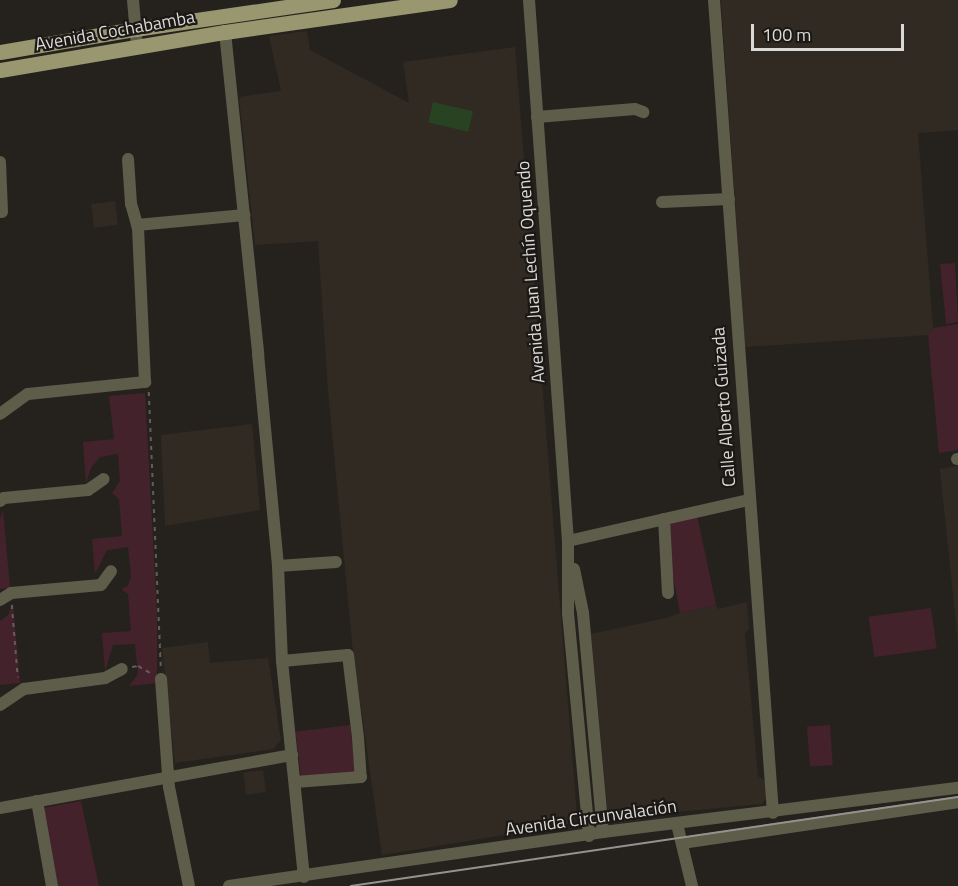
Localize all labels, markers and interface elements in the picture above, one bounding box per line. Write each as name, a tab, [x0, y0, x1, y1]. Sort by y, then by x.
street label: Avenida Cochabamba	[33, 6, 197, 56]
scale bar	[754, 12, 907, 50]
text: 100 m	[762, 21, 811, 48]
street label: Avenida Juan Lechín Oquendo	[512, 160, 550, 384]
street label: Calle Alberto Guizada	[708, 326, 740, 488]
street label: Avenida Circunvalación	[504, 795, 678, 841]

